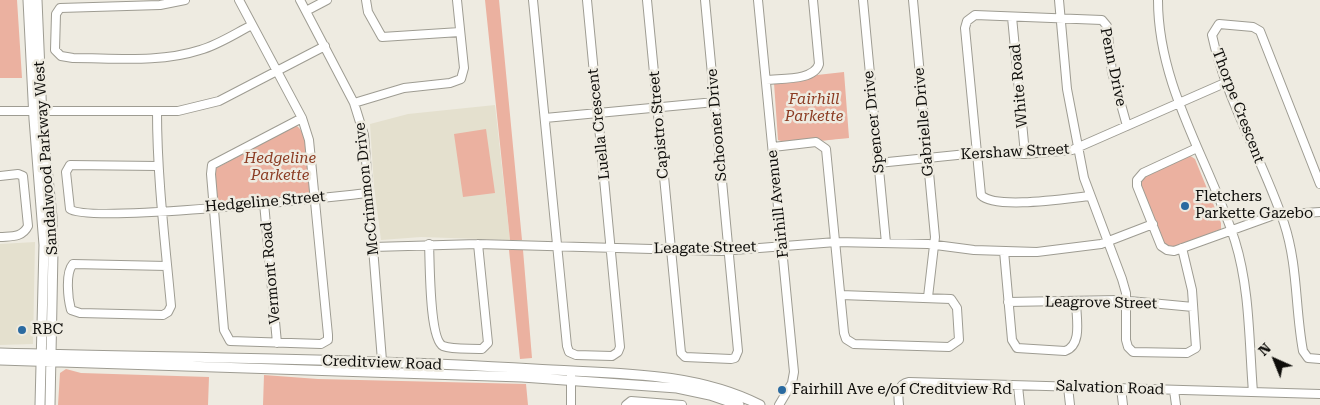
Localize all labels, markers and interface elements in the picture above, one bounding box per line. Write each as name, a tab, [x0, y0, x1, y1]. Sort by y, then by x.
street label: Penn Drive	[1096, 26, 1130, 108]
street label: White Road	[1006, 43, 1032, 129]
street label: Thorpe Crescent	[1208, 46, 1268, 166]
street label: Sandalwood Parkway West	[30, 60, 62, 256]
street label: Luella Crescent	[584, 67, 614, 181]
street label: Gabrielle Drive	[910, 67, 938, 177]
street label: Schooner Drive	[703, 68, 731, 182]
street label: Capistro Street	[645, 70, 673, 180]
street label: Spencer Drive	[860, 70, 888, 174]
park label: Fairhill Parkette	[785, 91, 843, 126]
street label: McCrimmon Drive	[351, 122, 383, 256]
street label: Kershaw Street	[960, 140, 1070, 164]
street label: Fairhill Avenue	[763, 149, 793, 259]
park label: Hedgeline Parkette	[244, 150, 316, 185]
street label: Hedgeline Street	[204, 188, 326, 216]
place label: Fletchers Parkette Gazebo	[1195, 188, 1313, 223]
marker: Fletchers Parkette Gazebo	[1179, 200, 1191, 212]
street label: Vermont Road	[258, 221, 284, 325]
street label: Leagate Street	[654, 238, 756, 258]
street label: Leagrove Street	[1045, 293, 1157, 313]
place label: RBC	[32, 321, 63, 339]
marker: RBC	[16, 324, 28, 336]
north arrow	[1250, 335, 1300, 385]
text: N	[1255, 340, 1274, 359]
street label: Creditview Road	[322, 352, 442, 374]
street label: Salvation Road	[1055, 377, 1165, 399]
place label: Fairhill Ave e/of Creditview Rd	[792, 381, 1012, 399]
marker: Fairhill Ave e/of Creditview Rd	[776, 384, 788, 396]

